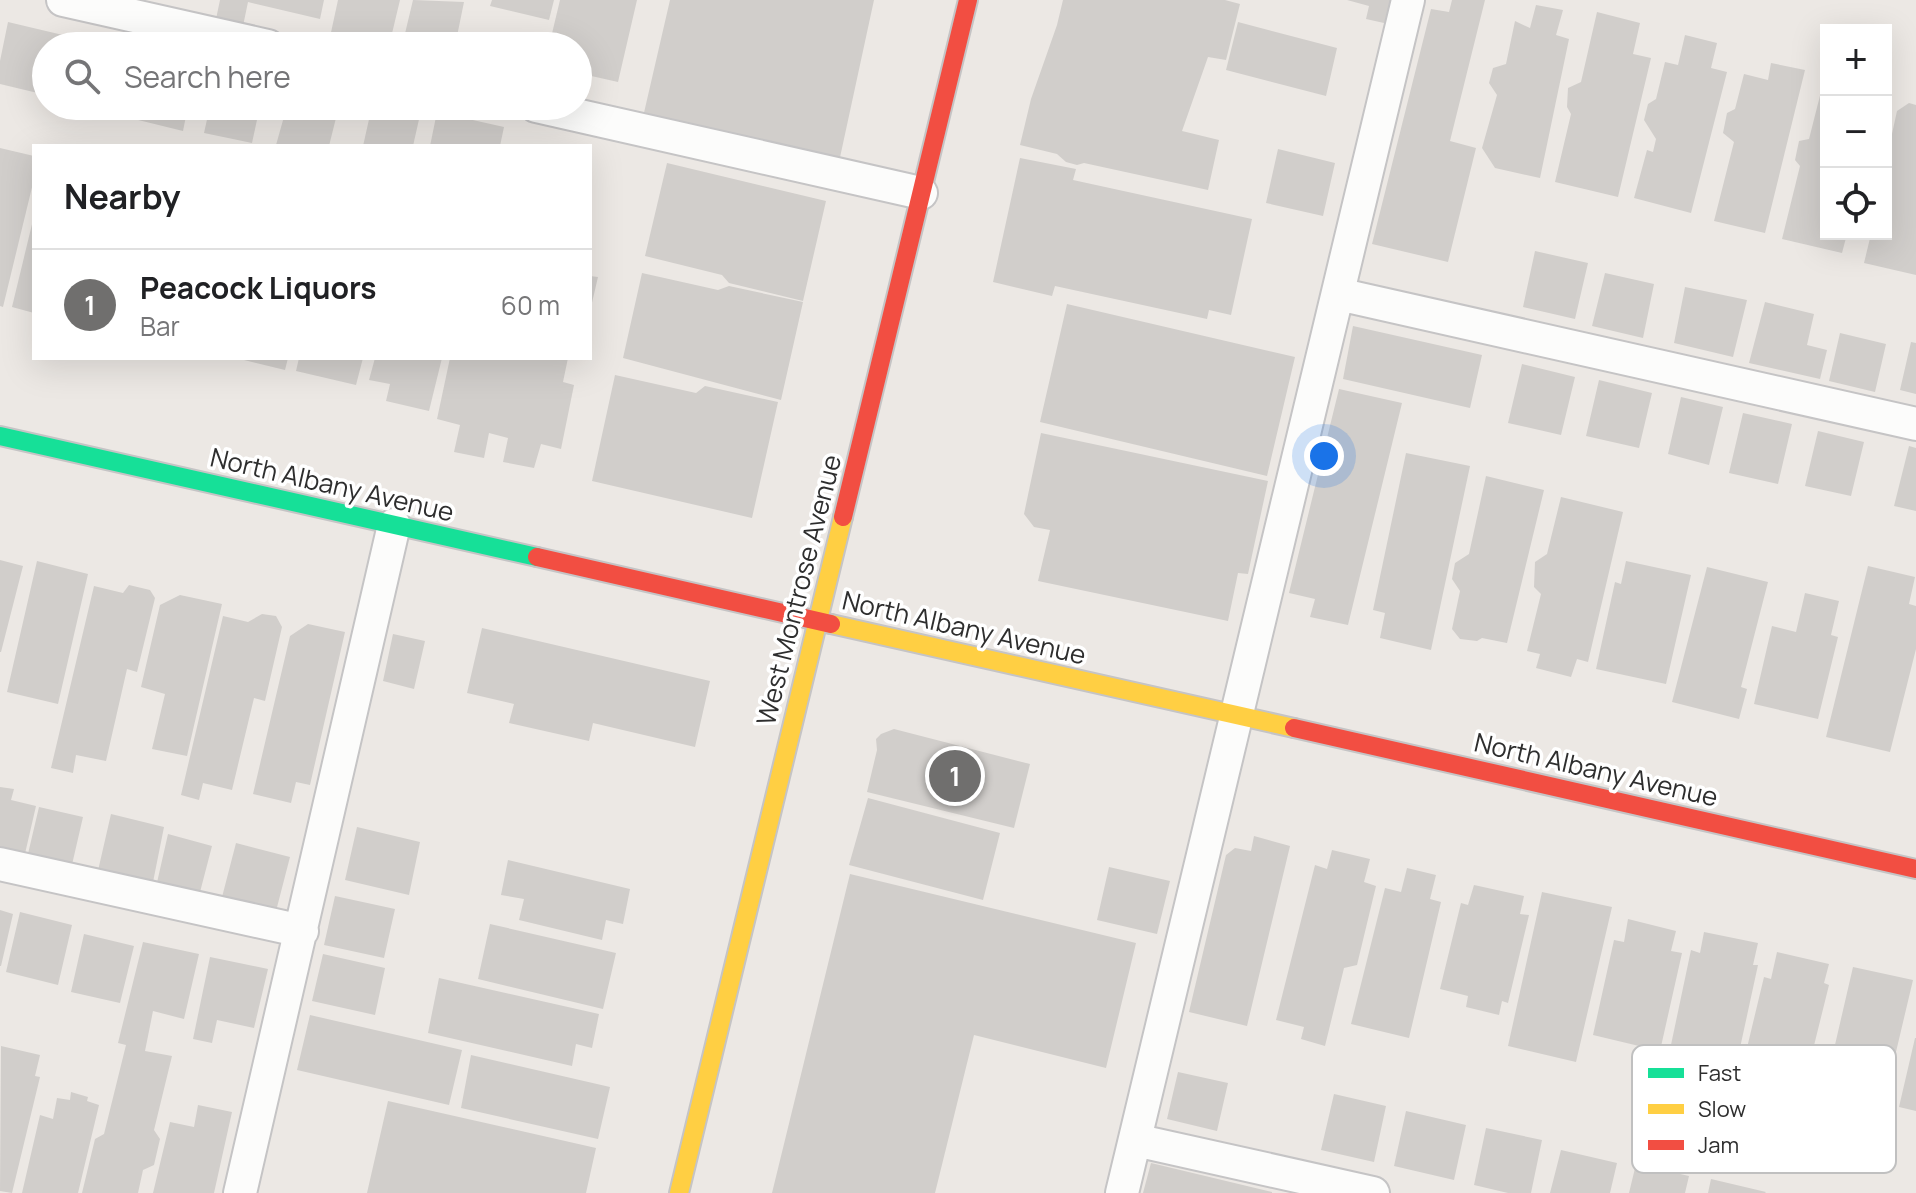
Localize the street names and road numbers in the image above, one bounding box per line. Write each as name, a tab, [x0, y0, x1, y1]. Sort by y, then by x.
street label: North Albany Avenue	[207, 438, 458, 530]
street label: West Montrose Avenue	[747, 451, 849, 729]
street label: North Albany Avenue	[839, 581, 1090, 673]
street label: North Albany Avenue	[1471, 723, 1722, 815]

